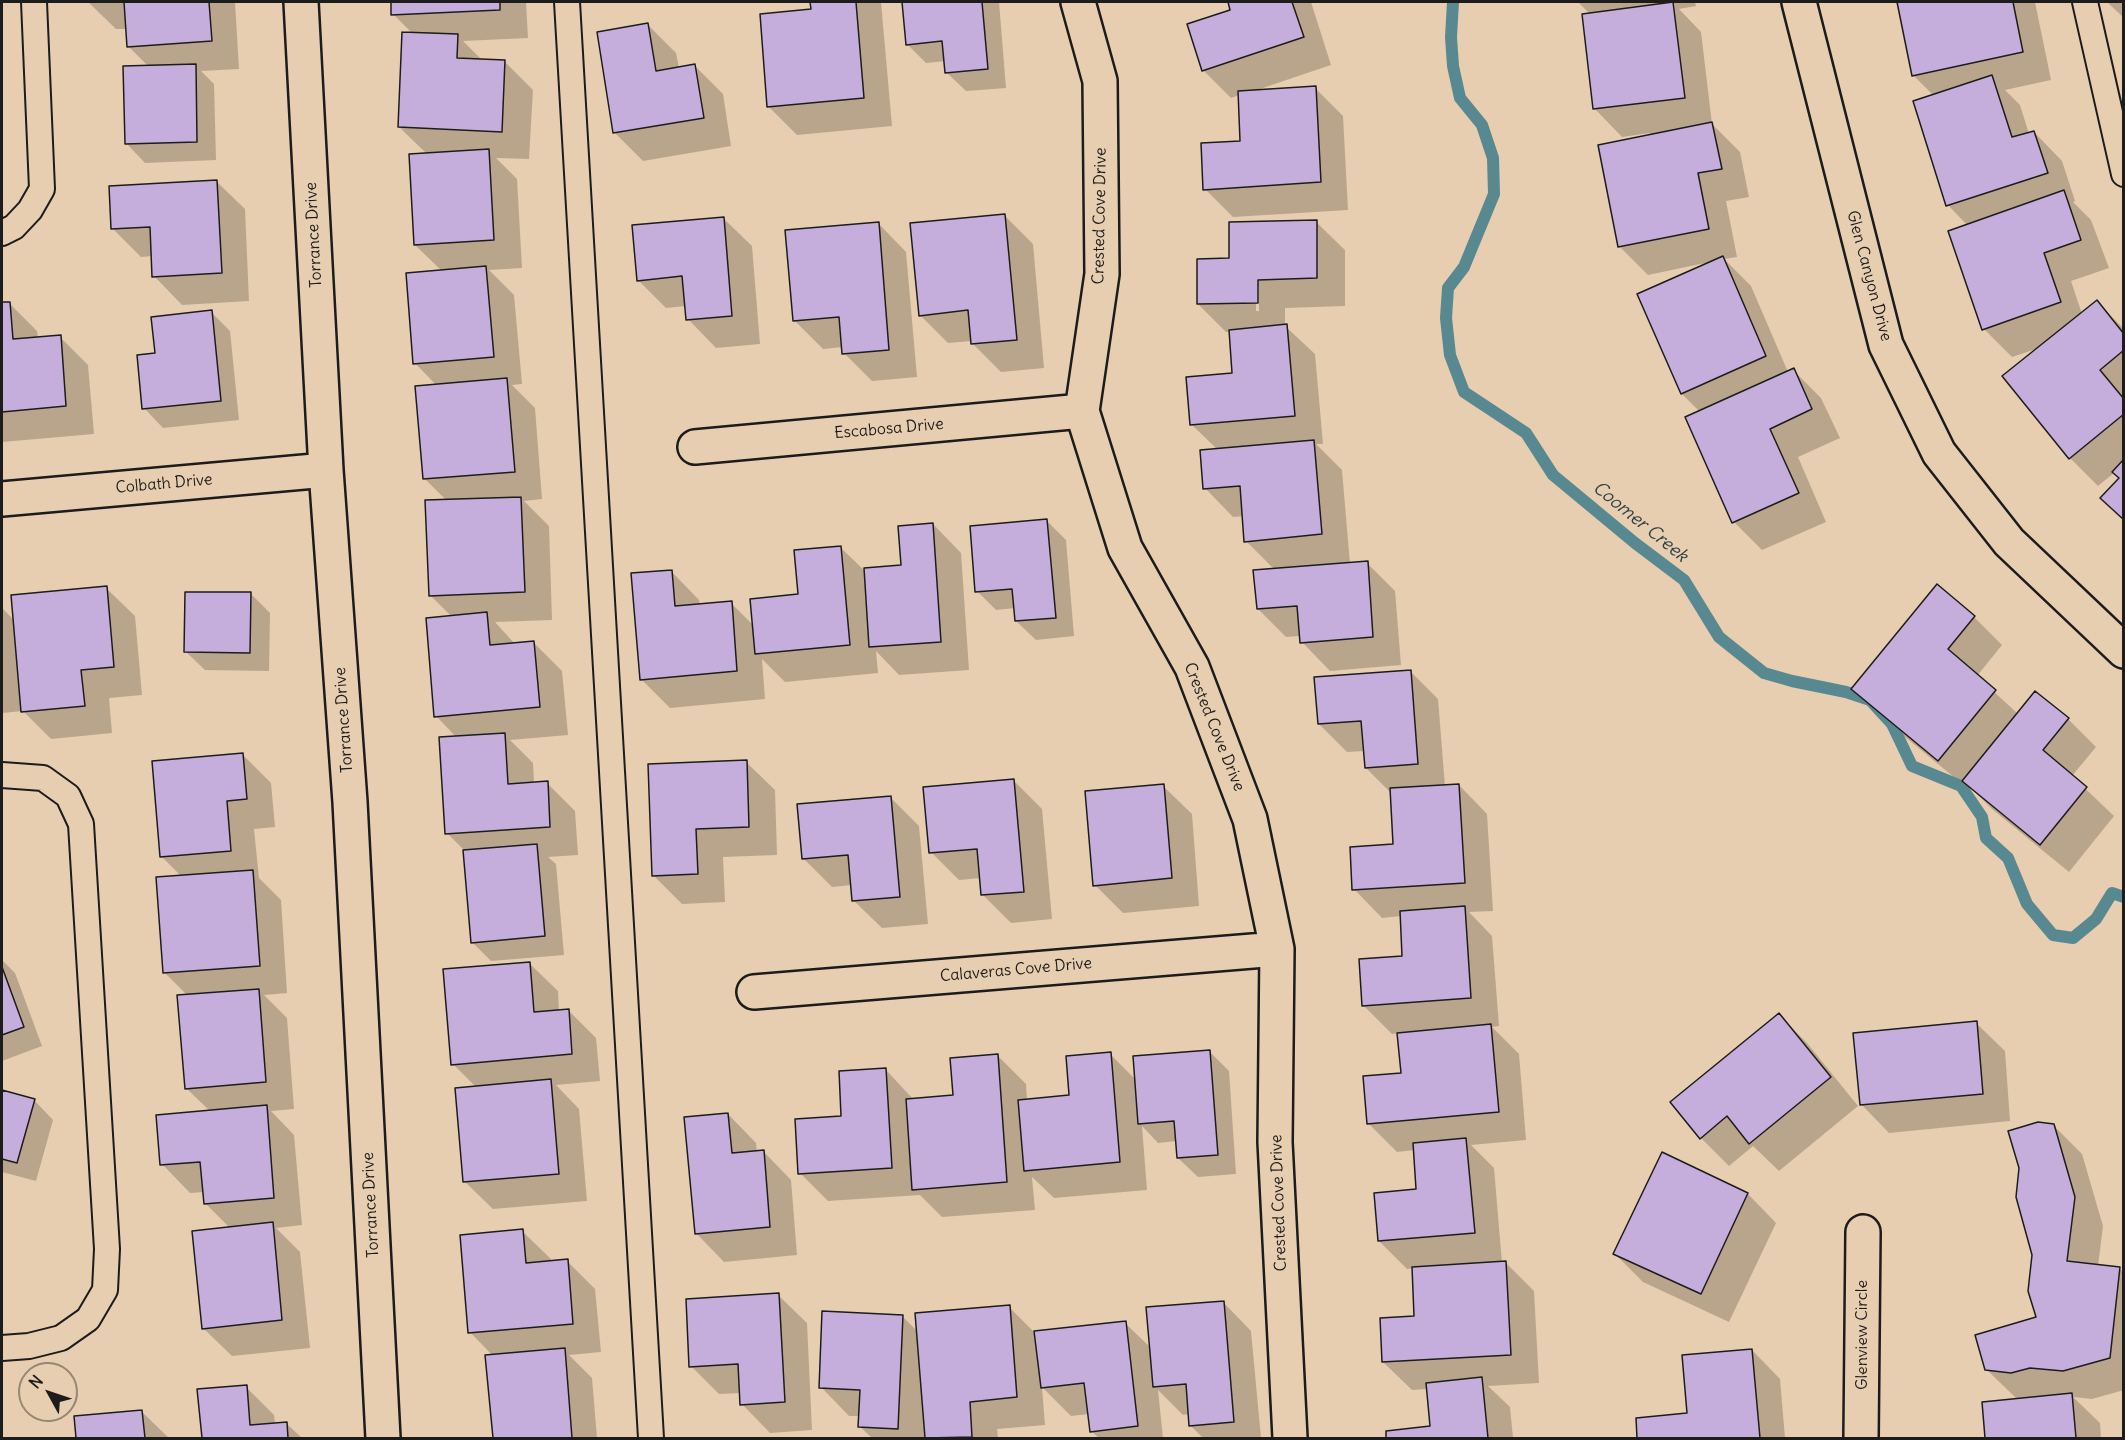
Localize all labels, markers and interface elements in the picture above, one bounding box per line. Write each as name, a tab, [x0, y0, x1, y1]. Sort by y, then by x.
street label: Crested Cove Drive	[1089, 147, 1111, 285]
street label: Torrance Drive	[302, 182, 326, 288]
street label: Glen Canyon Drive	[1842, 209, 1896, 343]
street label: Escabosa Drive	[834, 415, 944, 443]
street label: Colbath Drive	[115, 470, 213, 498]
water label: Coomer Creek	[1588, 477, 1692, 567]
street label: Crested Cove Drive	[1179, 660, 1249, 794]
street label: Torrance Drive	[331, 667, 357, 773]
street label: Calaveras Cove Drive	[939, 954, 1093, 986]
street label: Crested Cove Drive	[1267, 1134, 1291, 1272]
street label: Torrance Drive	[359, 1152, 383, 1258]
street label: Glenview Circle	[1852, 1280, 1872, 1390]
north arrow	[18, 1362, 78, 1422]
text: N	[25, 1371, 47, 1392]

